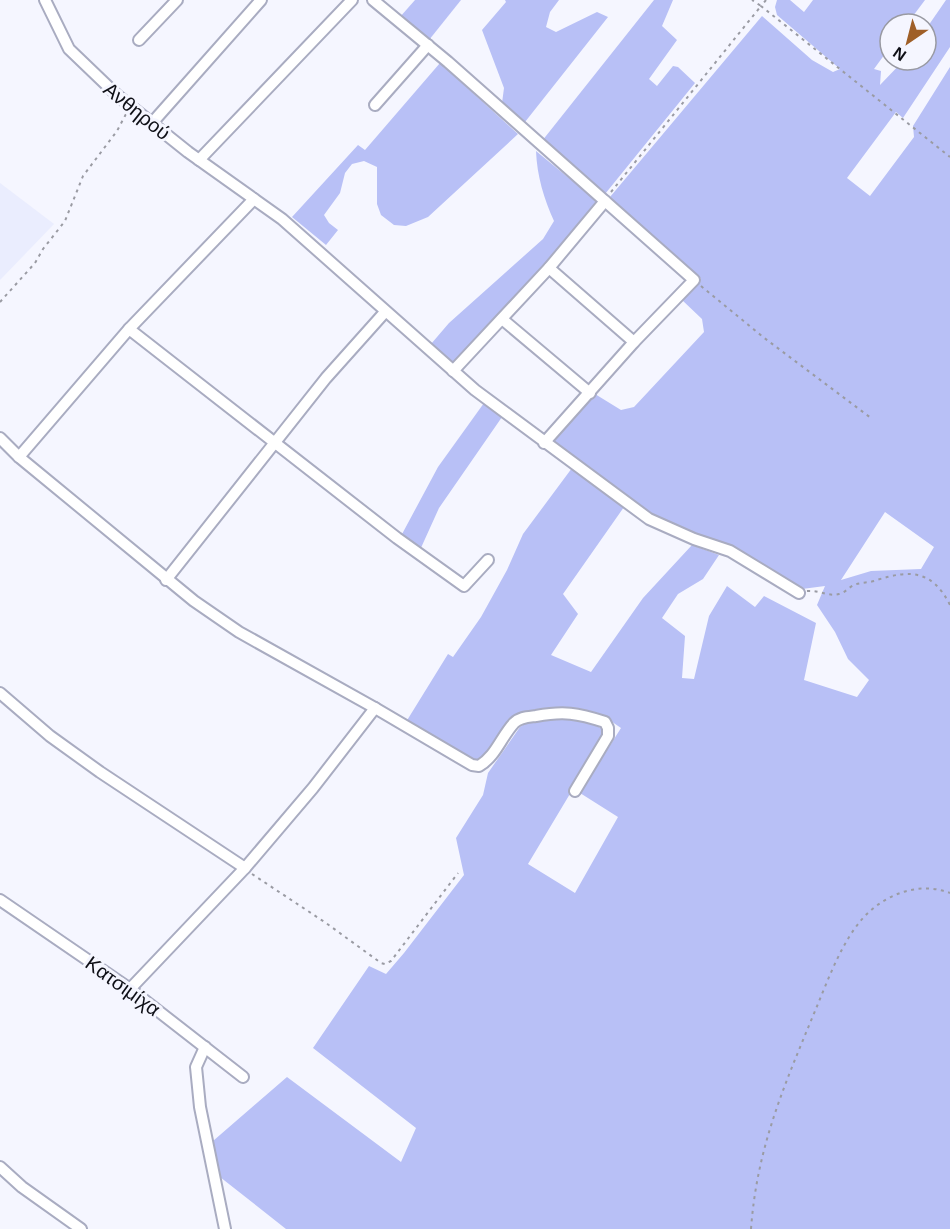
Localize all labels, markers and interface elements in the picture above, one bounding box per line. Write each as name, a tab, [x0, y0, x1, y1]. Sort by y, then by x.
north arrow	[878, 12, 938, 72]
text: N	[890, 44, 909, 64]
street label: Ανθηρού	[100, 78, 174, 144]
street label: Κατσιμίχα	[82, 952, 164, 1020]

